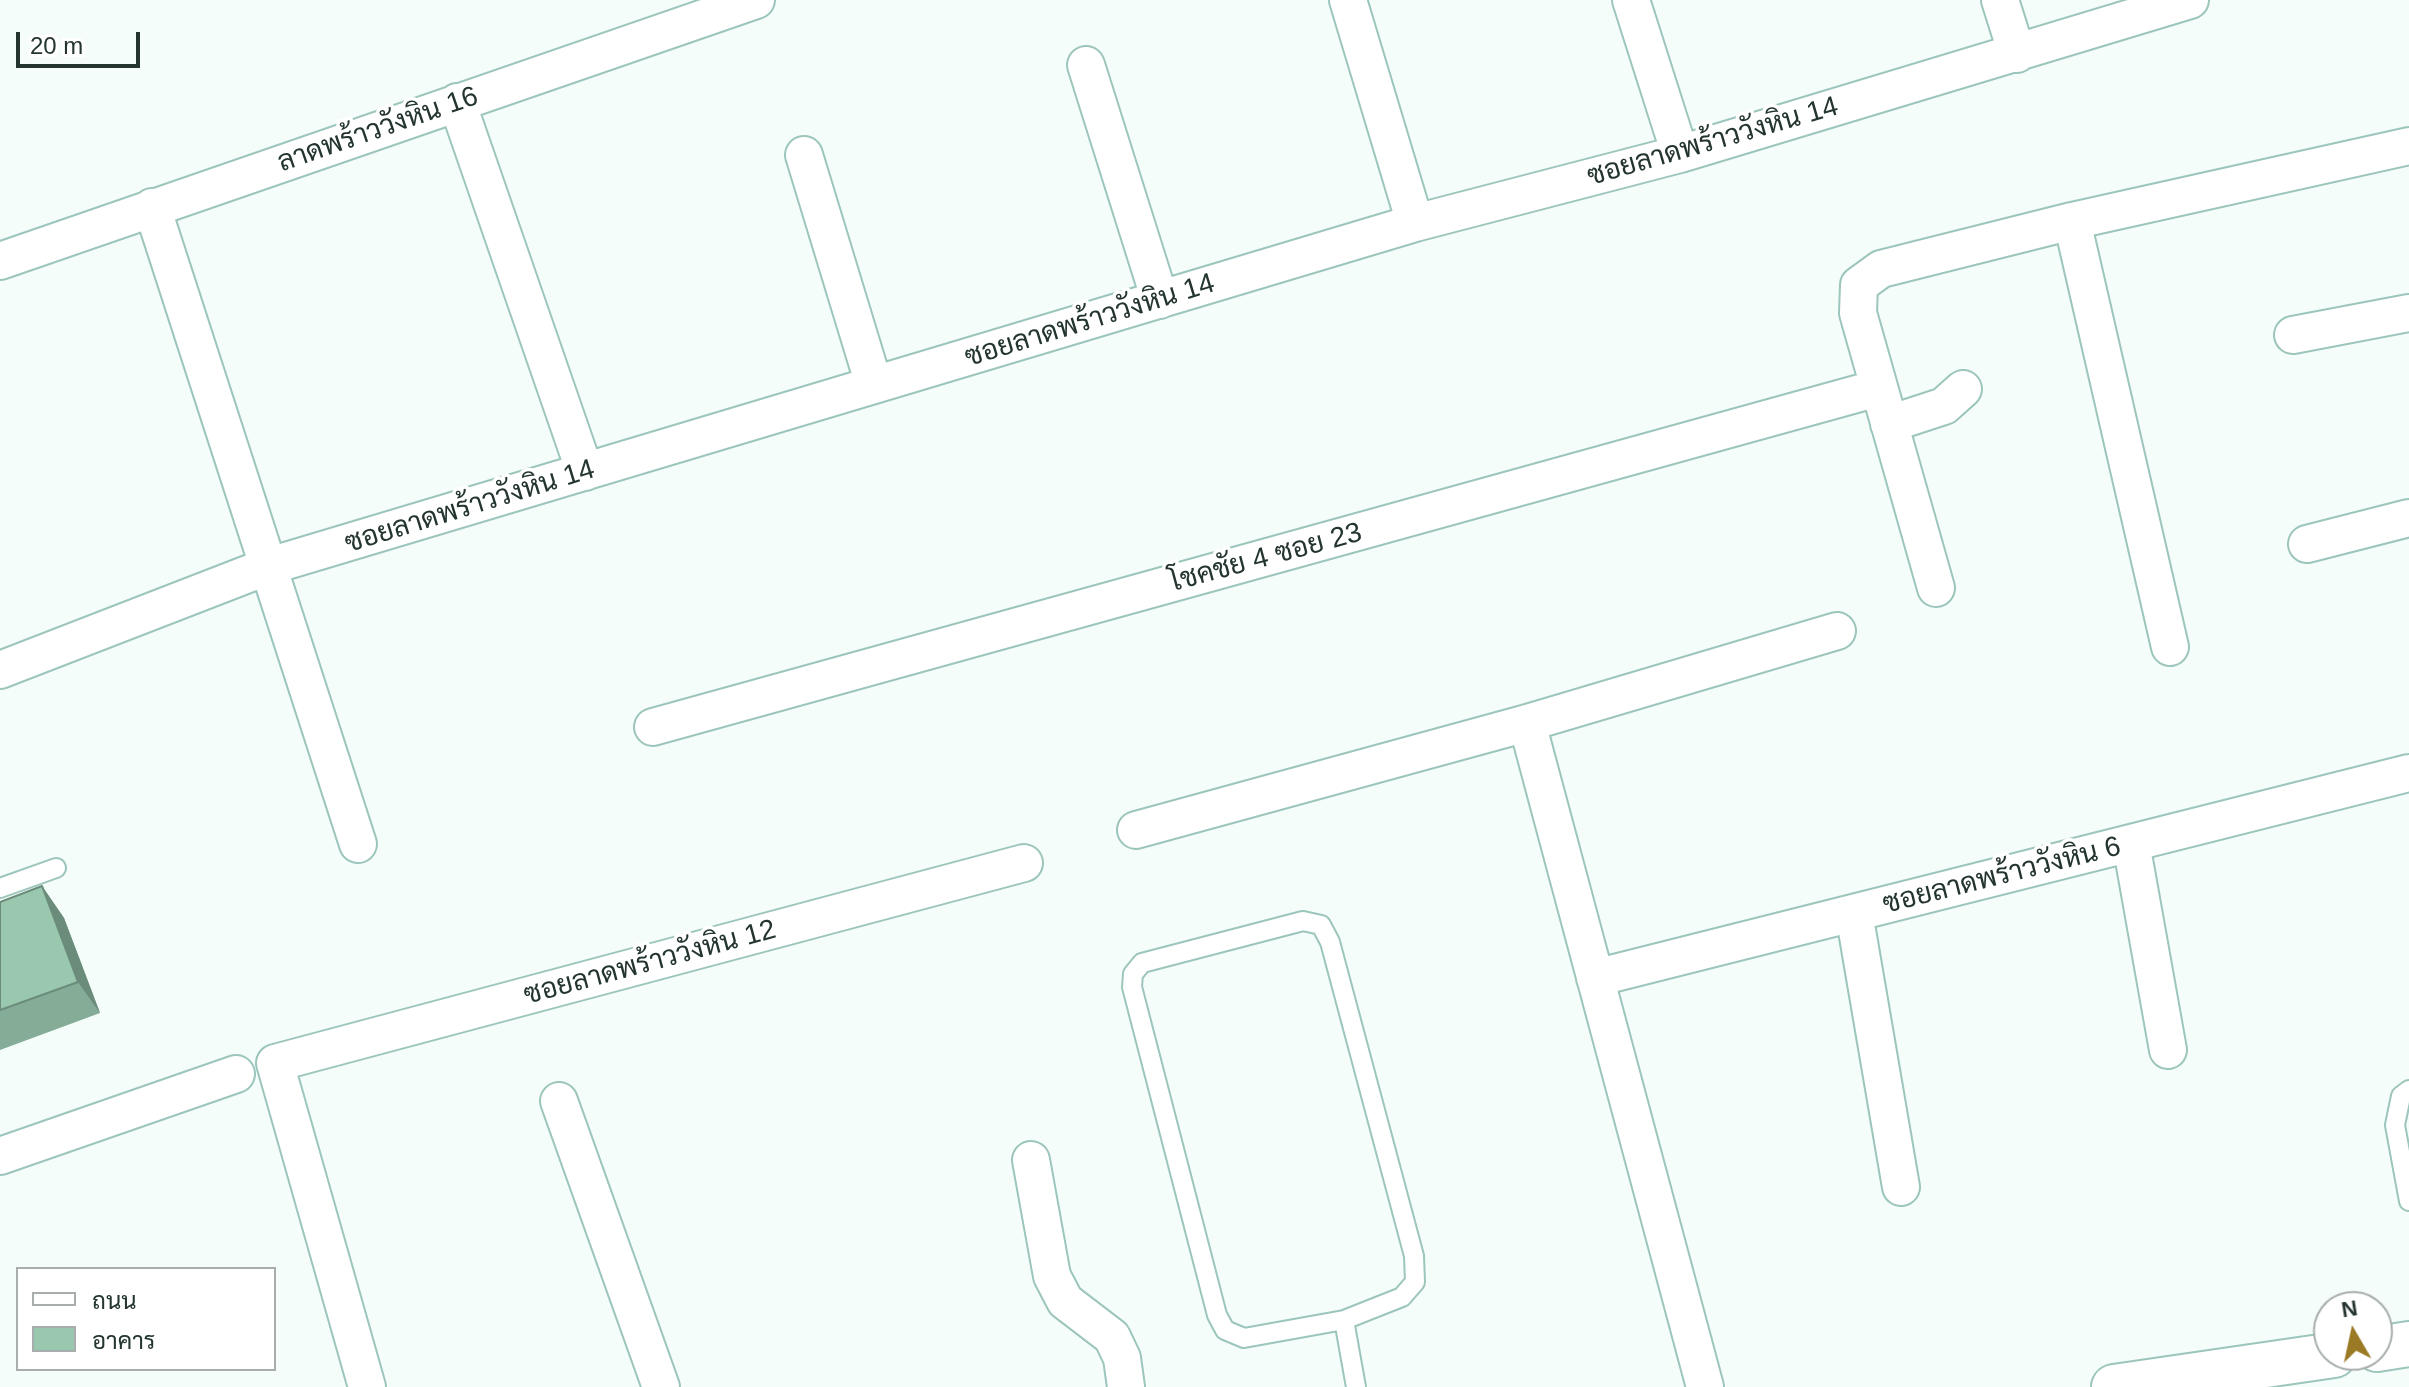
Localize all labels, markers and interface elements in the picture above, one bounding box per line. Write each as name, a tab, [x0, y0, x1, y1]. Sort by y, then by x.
scale bar	[20, 16, 144, 66]
text: 20 m	[30, 32, 83, 59]
street label: ลาดพร้าววังหิน 16	[273, 80, 483, 180]
street label: ซอยลาดพร้าววังหิน 14	[1584, 90, 1842, 194]
street label: ซอยลาดพร้าววังหิน 14	[961, 267, 1219, 375]
street label: ซอยลาดพร้าววังหิน 14	[341, 453, 599, 561]
street label: โชคชัย 4 ซอย 23	[1166, 516, 1366, 600]
street label: ซอยลาดพร้าววังหิน 6	[1880, 830, 2124, 922]
street label: ซอยลาดพร้าววังหิน 12	[520, 913, 780, 1013]
legend	[16, 1267, 276, 1371]
text: ถนน	[92, 1287, 137, 1314]
north arrow	[2313, 1291, 2393, 1371]
text: N	[2340, 1295, 2359, 1322]
text: อาคาร	[92, 1327, 155, 1354]

